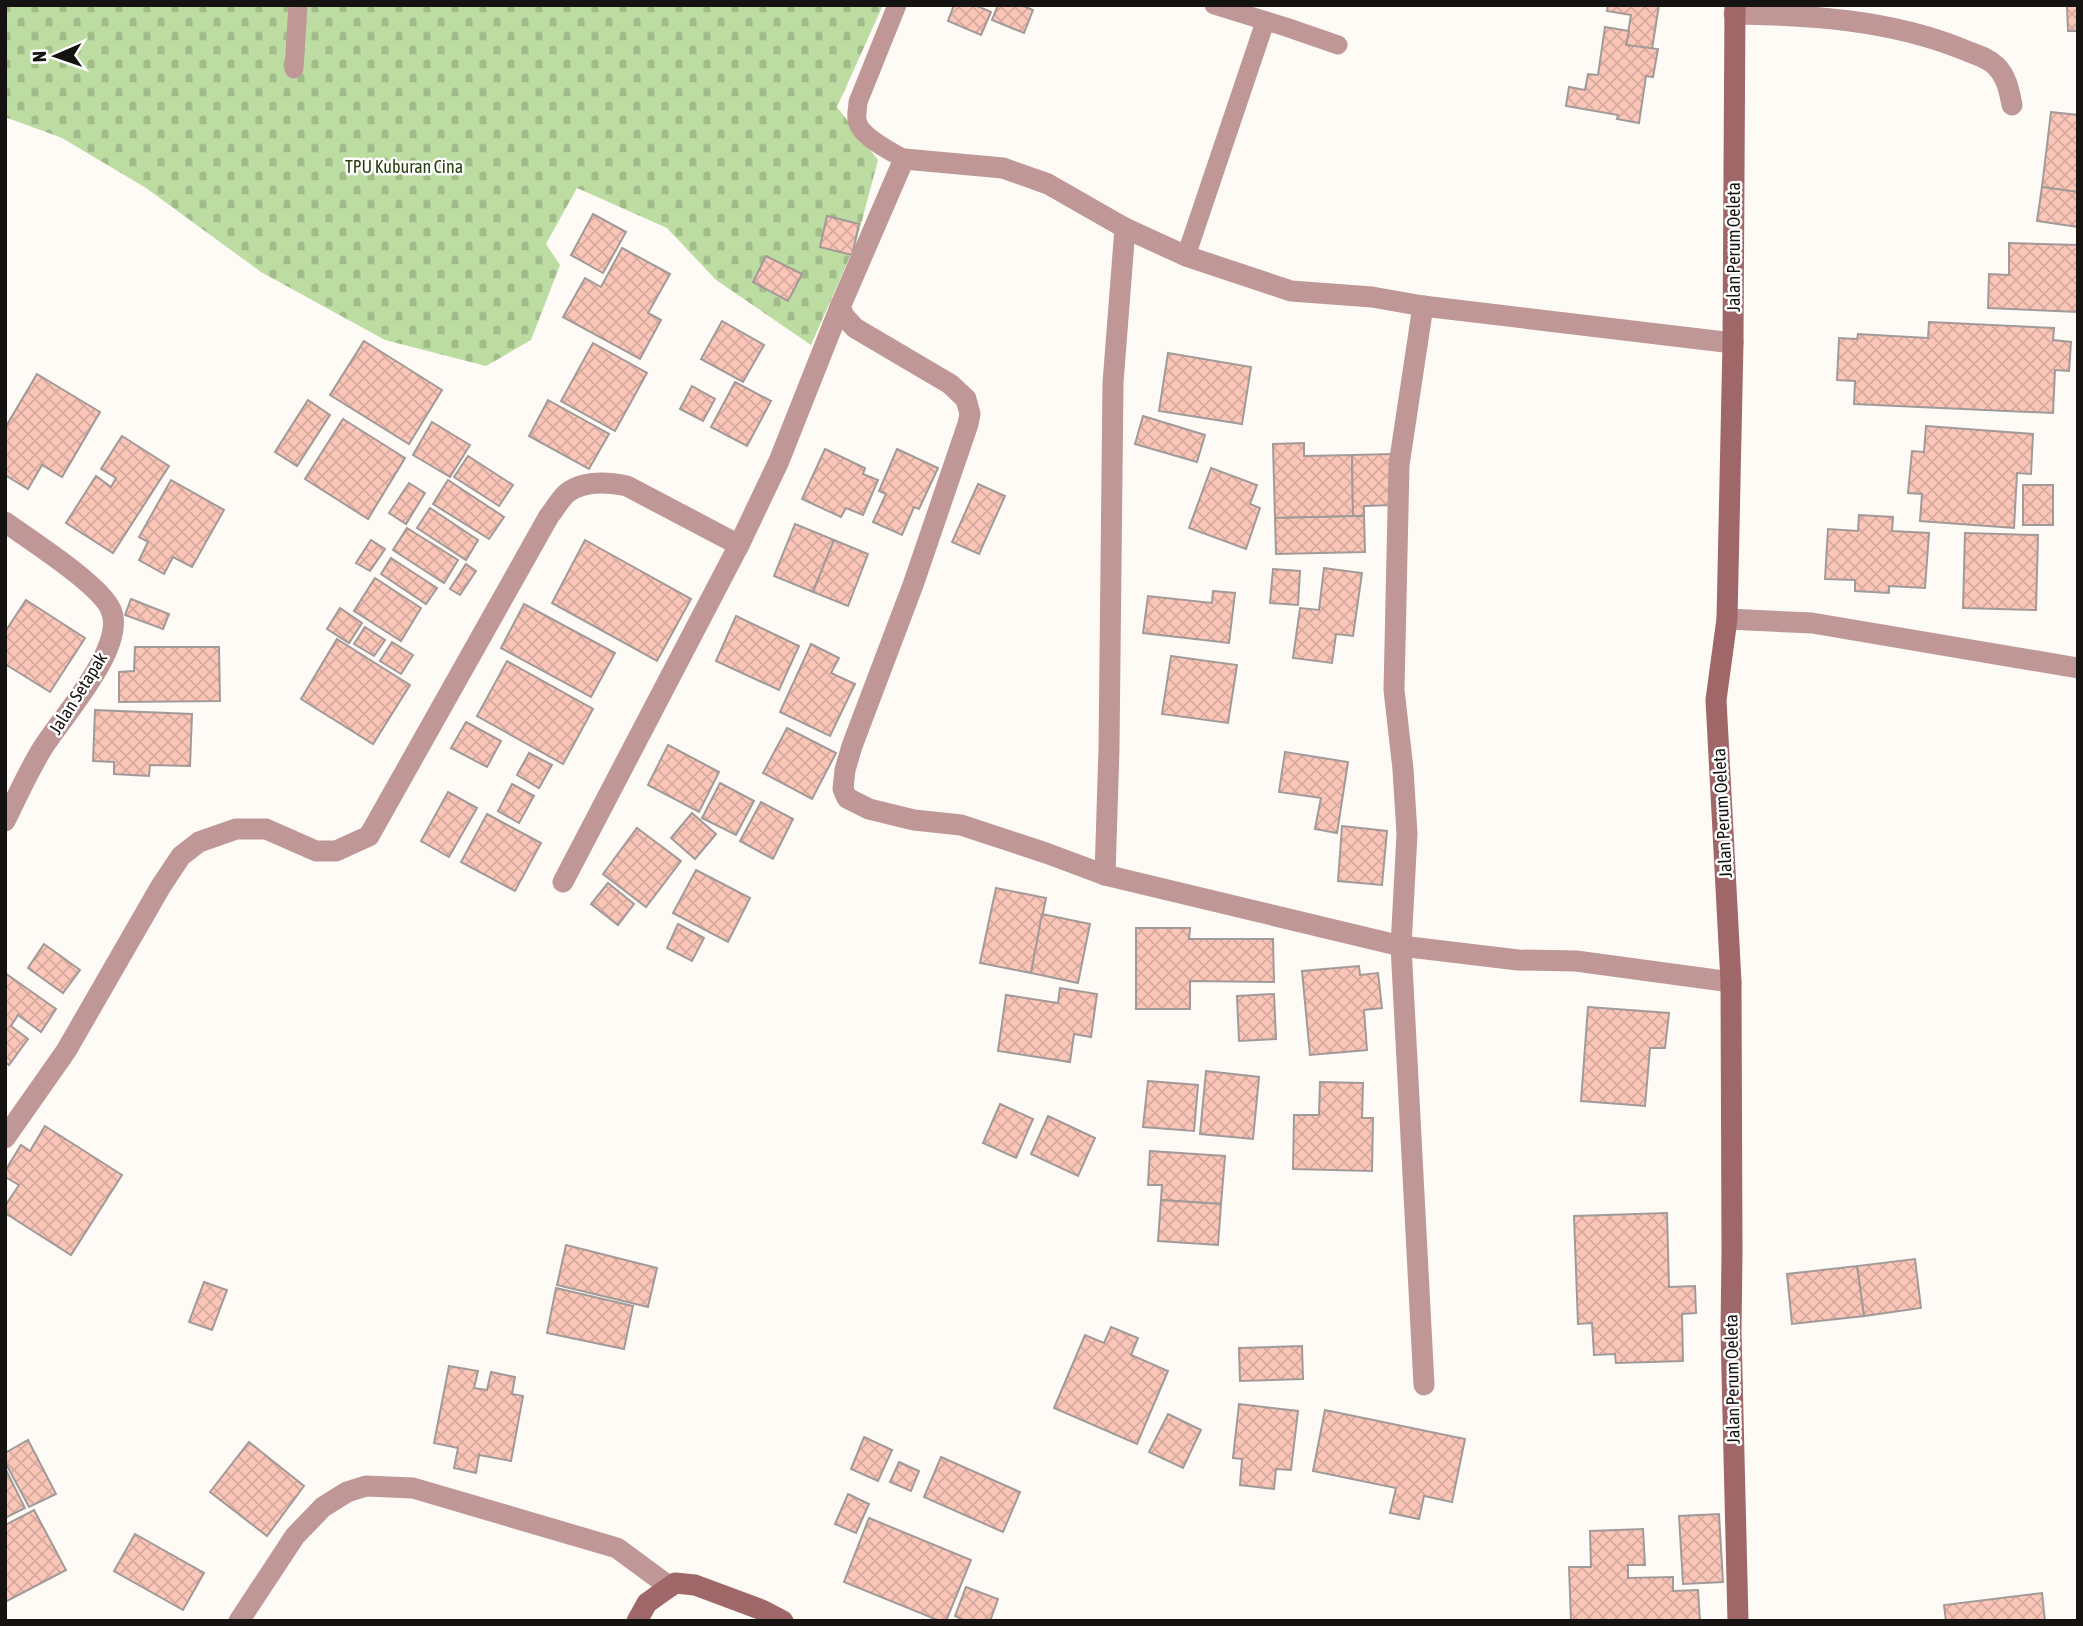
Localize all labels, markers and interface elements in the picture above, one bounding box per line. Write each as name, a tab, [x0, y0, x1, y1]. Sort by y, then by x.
north arrow	[21, 21, 91, 91]
text: N	[28, 51, 50, 63]
park label: TPU Kuburan Cina	[345, 156, 463, 177]
street label: Jalan Perum Oeleta	[1723, 182, 1744, 312]
street label: Jalan Setapak	[45, 648, 111, 738]
street label: Jalan Perum Oeleta	[1708, 748, 1736, 878]
street label: Jalan Perum Oeleta	[1720, 1314, 1744, 1444]

